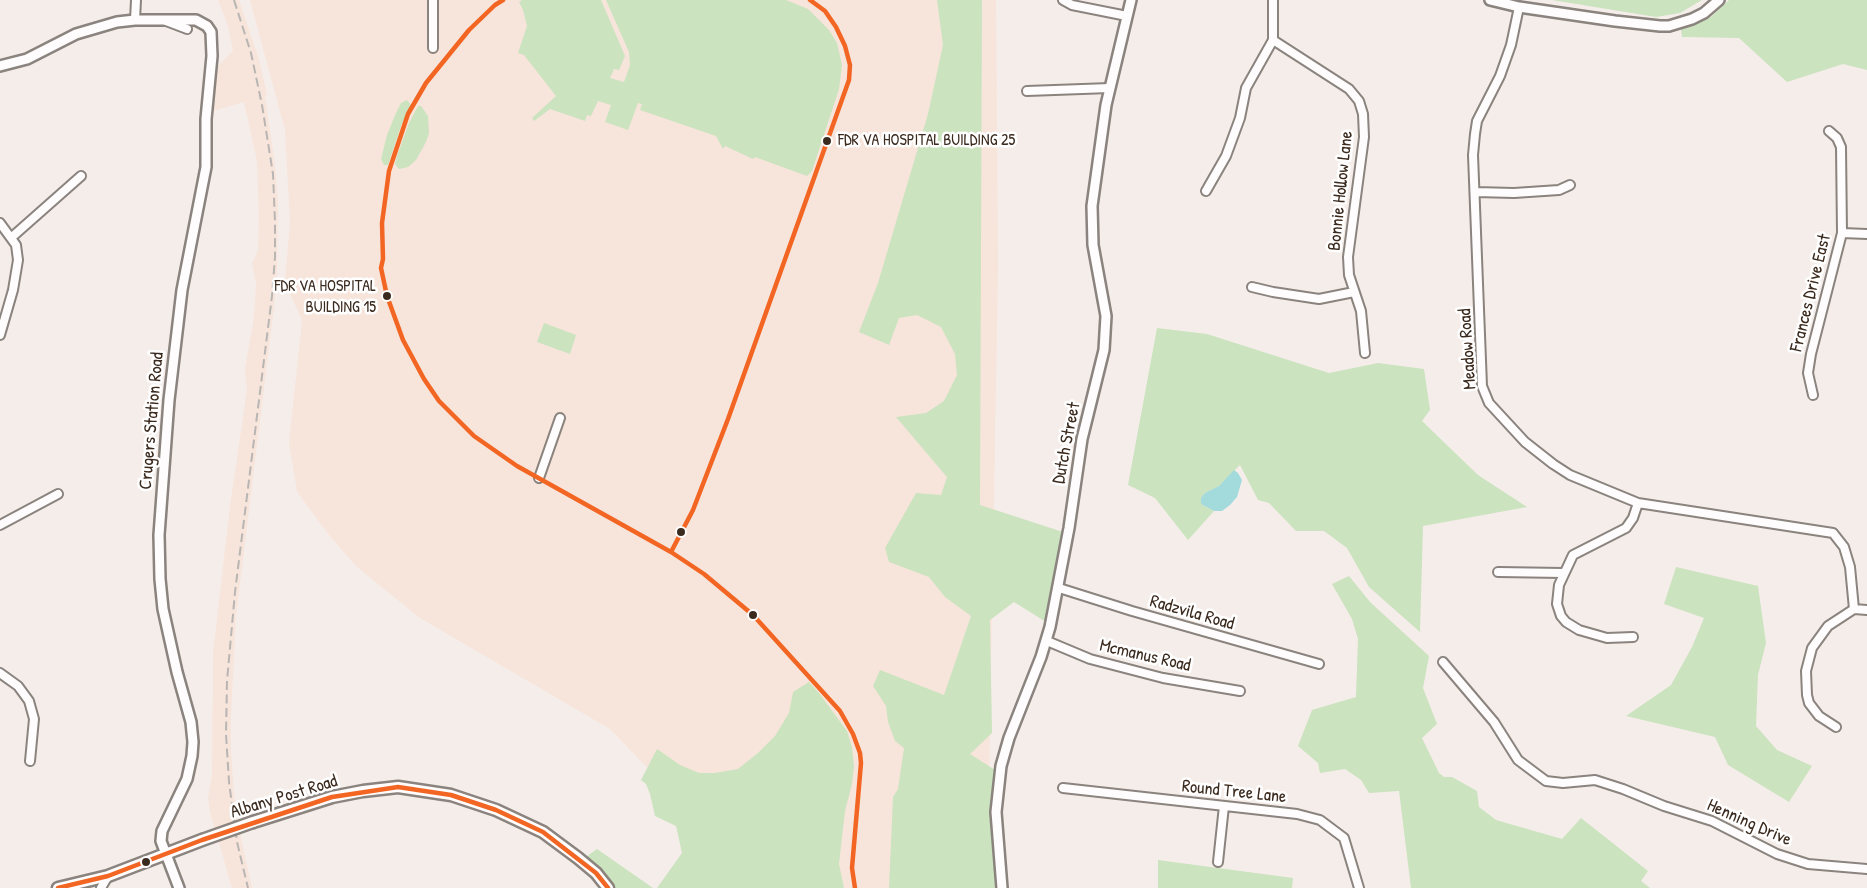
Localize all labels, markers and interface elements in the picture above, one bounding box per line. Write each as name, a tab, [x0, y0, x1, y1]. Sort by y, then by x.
street label: Bonnie Hollow Lane	[1324, 130, 1358, 252]
place label: FDR VA HOSPITAL BUILDING 25	[838, 131, 1015, 151]
marker: FDR VA HOSPITAL BUILDING 25	[821, 135, 833, 147]
street label: Frances Drive East	[1786, 232, 1836, 354]
place label: FDR VA HOSPITAL BUILDING 15	[275, 277, 376, 315]
marker: FDR VA HOSPITAL BUILDING 15	[381, 290, 393, 302]
street label: Meadow Road	[1454, 308, 1482, 390]
street label: Crugers Station Road	[135, 351, 169, 491]
street label: Dutch Street	[1049, 400, 1085, 486]
unlabelled marker	[675, 526, 687, 538]
street label: Radzvila Road	[1147, 591, 1237, 635]
unlabelled marker	[747, 609, 759, 621]
street label: Mcmanus Road	[1097, 635, 1193, 677]
street label: Albany Post Road	[228, 771, 340, 823]
street label: Round Tree Lane	[1181, 776, 1287, 808]
street label: Henning Drive	[1703, 795, 1795, 851]
unlabelled marker	[140, 856, 152, 868]

